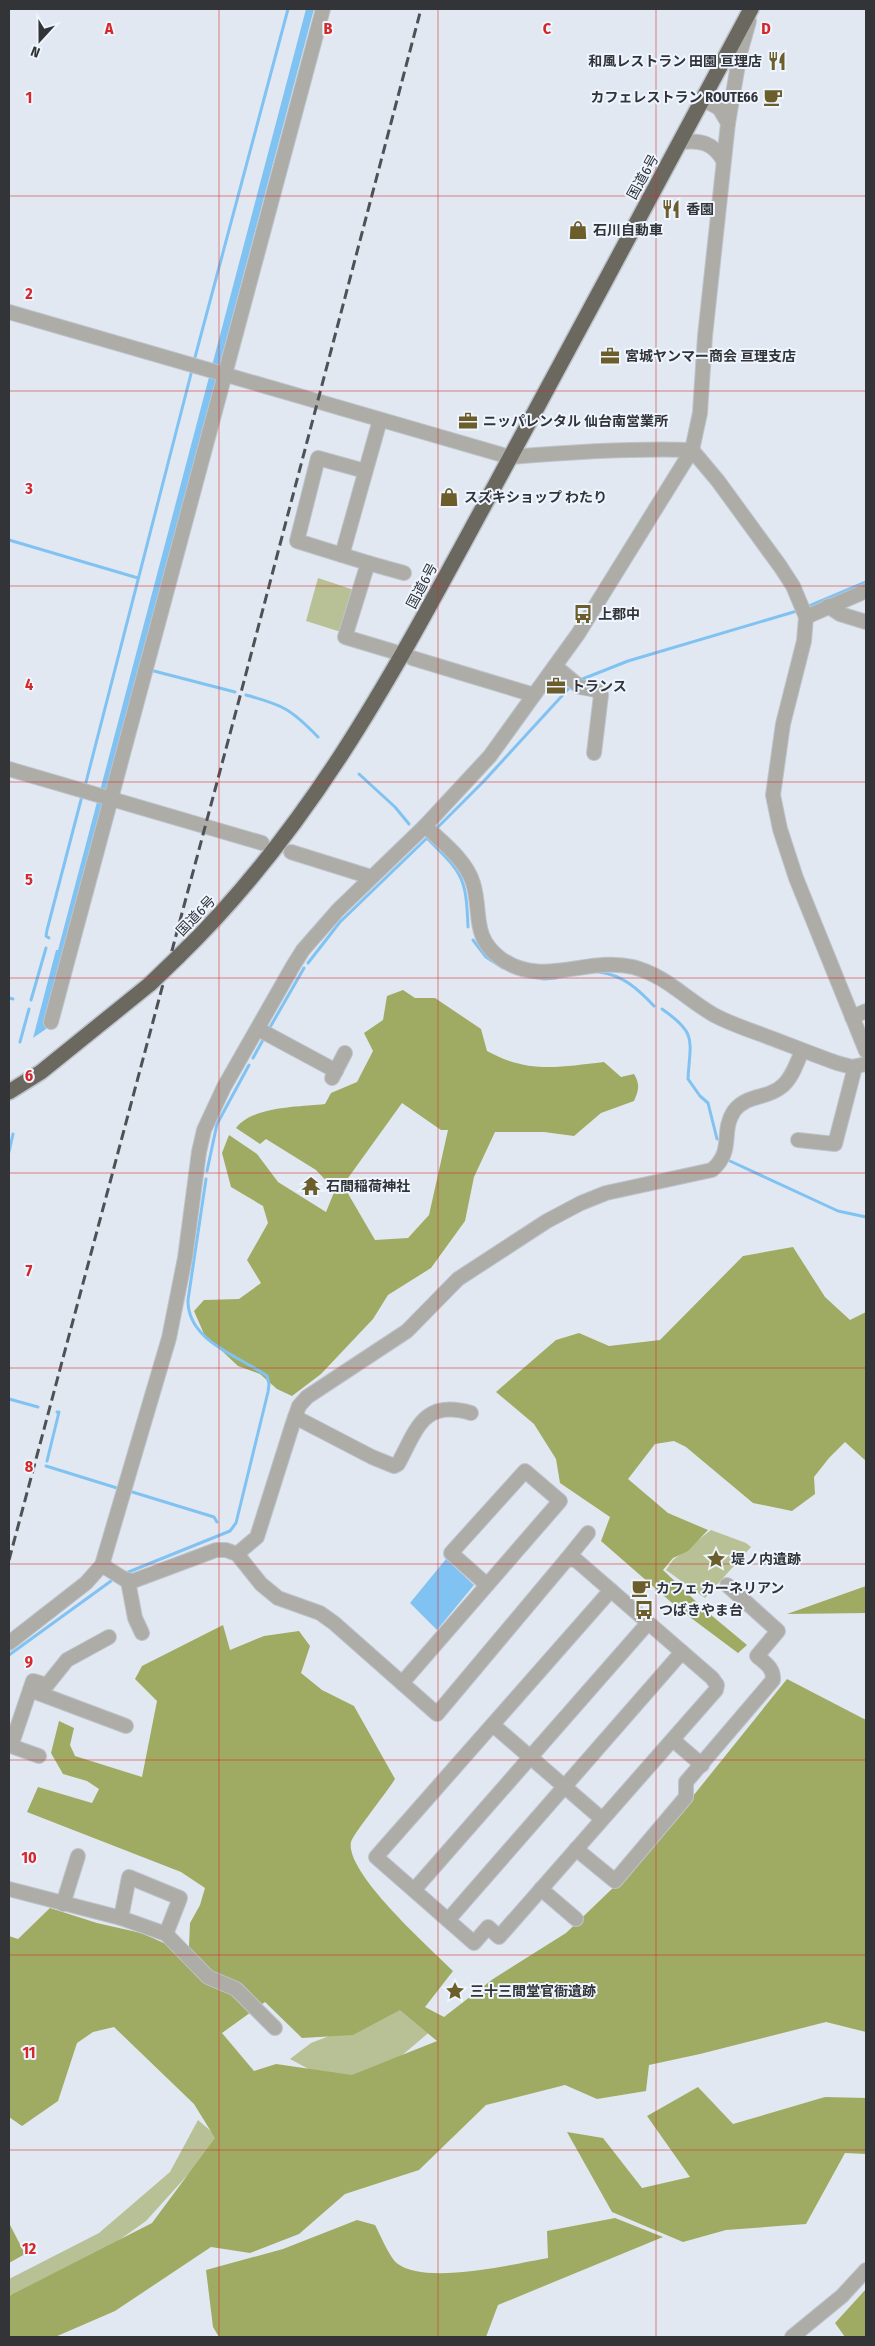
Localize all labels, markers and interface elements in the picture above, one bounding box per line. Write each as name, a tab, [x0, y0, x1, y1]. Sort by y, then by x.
north arrow	[15, 15, 65, 65]
text: A	[104, 19, 114, 38]
text: B	[324, 19, 333, 38]
text: C	[543, 19, 552, 38]
text: D	[761, 19, 771, 38]
text: N	[29, 42, 42, 61]
restaurant icon: 和風レストラン 田園 亘理店	[766, 50, 788, 72]
place label: 和風レストラン 田園 亘理店	[588, 53, 762, 70]
cafe icon: カフェレストラン ROUTE66	[762, 86, 784, 108]
text: 1	[26, 88, 32, 107]
place label: カフェレストラン ROUTE66	[590, 89, 758, 106]
street label: 国道6号	[624, 151, 662, 203]
restaurant icon: 香園	[660, 198, 682, 220]
place label: 香園	[686, 201, 714, 218]
shop icon: 石川自動車	[567, 219, 589, 241]
place label: 石川自動車	[593, 222, 663, 239]
text: 2	[24, 284, 33, 303]
office icon: 宮城ヤンマー商会 亘理支店	[599, 345, 621, 367]
place label: 宮城ヤンマー商会 亘理支店	[625, 348, 796, 365]
office icon: ニッパレンタル 仙台南営業所	[457, 410, 479, 432]
place label: ニッパレンタル 仙台南営業所	[483, 413, 668, 430]
text: 3	[24, 479, 33, 498]
shop icon: スズキショップ わたり	[438, 486, 460, 508]
place label: スズキショップ わたり	[464, 489, 607, 506]
street label: 国道6号	[403, 560, 441, 612]
bus stop icon: 上郡中	[572, 603, 594, 625]
place label: 上郡中	[598, 606, 640, 623]
text: 4	[25, 675, 33, 694]
office icon: トランス	[545, 675, 567, 697]
place label: トランス	[571, 678, 627, 695]
text: 5	[25, 870, 33, 889]
street label: 国道6号	[173, 892, 219, 940]
text: 6	[25, 1066, 33, 1085]
temple icon: 石間稲荷神社	[300, 1175, 322, 1197]
place label: 石間稲荷神社	[326, 1178, 410, 1195]
text: 7	[26, 1261, 33, 1280]
text: 8	[25, 1457, 34, 1476]
place icon: 堤ノ内遺跡	[705, 1548, 727, 1570]
place label: 堤ノ内遺跡	[731, 1551, 801, 1568]
cafe icon: カフェ カーネリアン	[630, 1577, 652, 1599]
place label: カフェ カーネリアン	[656, 1580, 784, 1597]
bus stop icon: つばきやま台	[633, 1599, 655, 1621]
place label: つばきやま台	[659, 1602, 743, 1619]
text: 9	[25, 1652, 33, 1671]
text: 10	[21, 1848, 37, 1867]
place icon: 三十三間堂官衙遺跡	[444, 1980, 466, 2002]
place label: 三十三間堂官衙遺跡	[470, 1983, 596, 2000]
text: 11	[22, 2043, 36, 2062]
text: 12	[22, 2239, 37, 2258]

